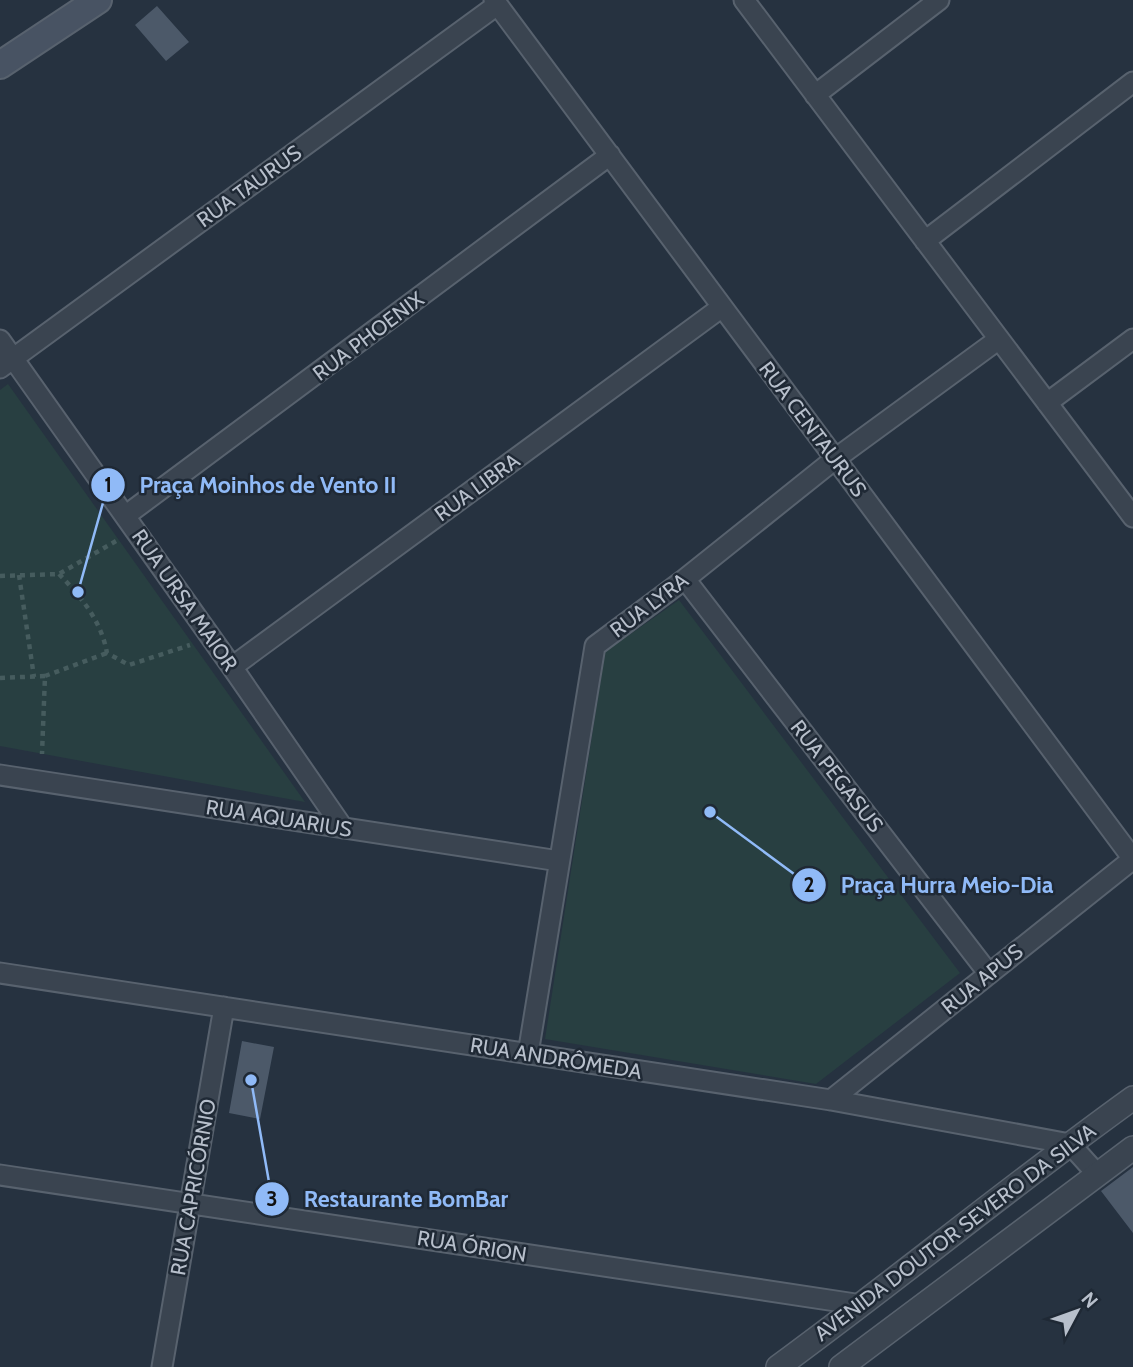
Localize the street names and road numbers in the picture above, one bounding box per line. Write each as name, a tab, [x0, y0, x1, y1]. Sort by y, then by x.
street label: RUA TAURUS	[192, 140, 306, 232]
street label: RUA PHOENIX	[308, 286, 429, 386]
street label: RUA CENTAURUS	[754, 357, 872, 501]
street label: RUA LIBRA	[430, 448, 525, 526]
street label: RUA URSA MAIOR	[127, 524, 243, 676]
street label: RUA LYRA	[605, 568, 693, 642]
street label: RUA PEGASUS	[785, 715, 889, 837]
street label: RUA AQUARIUS	[204, 794, 354, 842]
street label: RUA APUS	[936, 939, 1028, 1019]
street label: RUA ANDRÔMEDA	[468, 1032, 644, 1084]
street label: RUA CAPRICÓRNIO	[165, 1097, 221, 1277]
street label: AVENIDA DOUTOR SEVERO DA SILVA	[810, 1118, 1100, 1346]
street label: RUA ÓRION	[416, 1225, 528, 1267]

